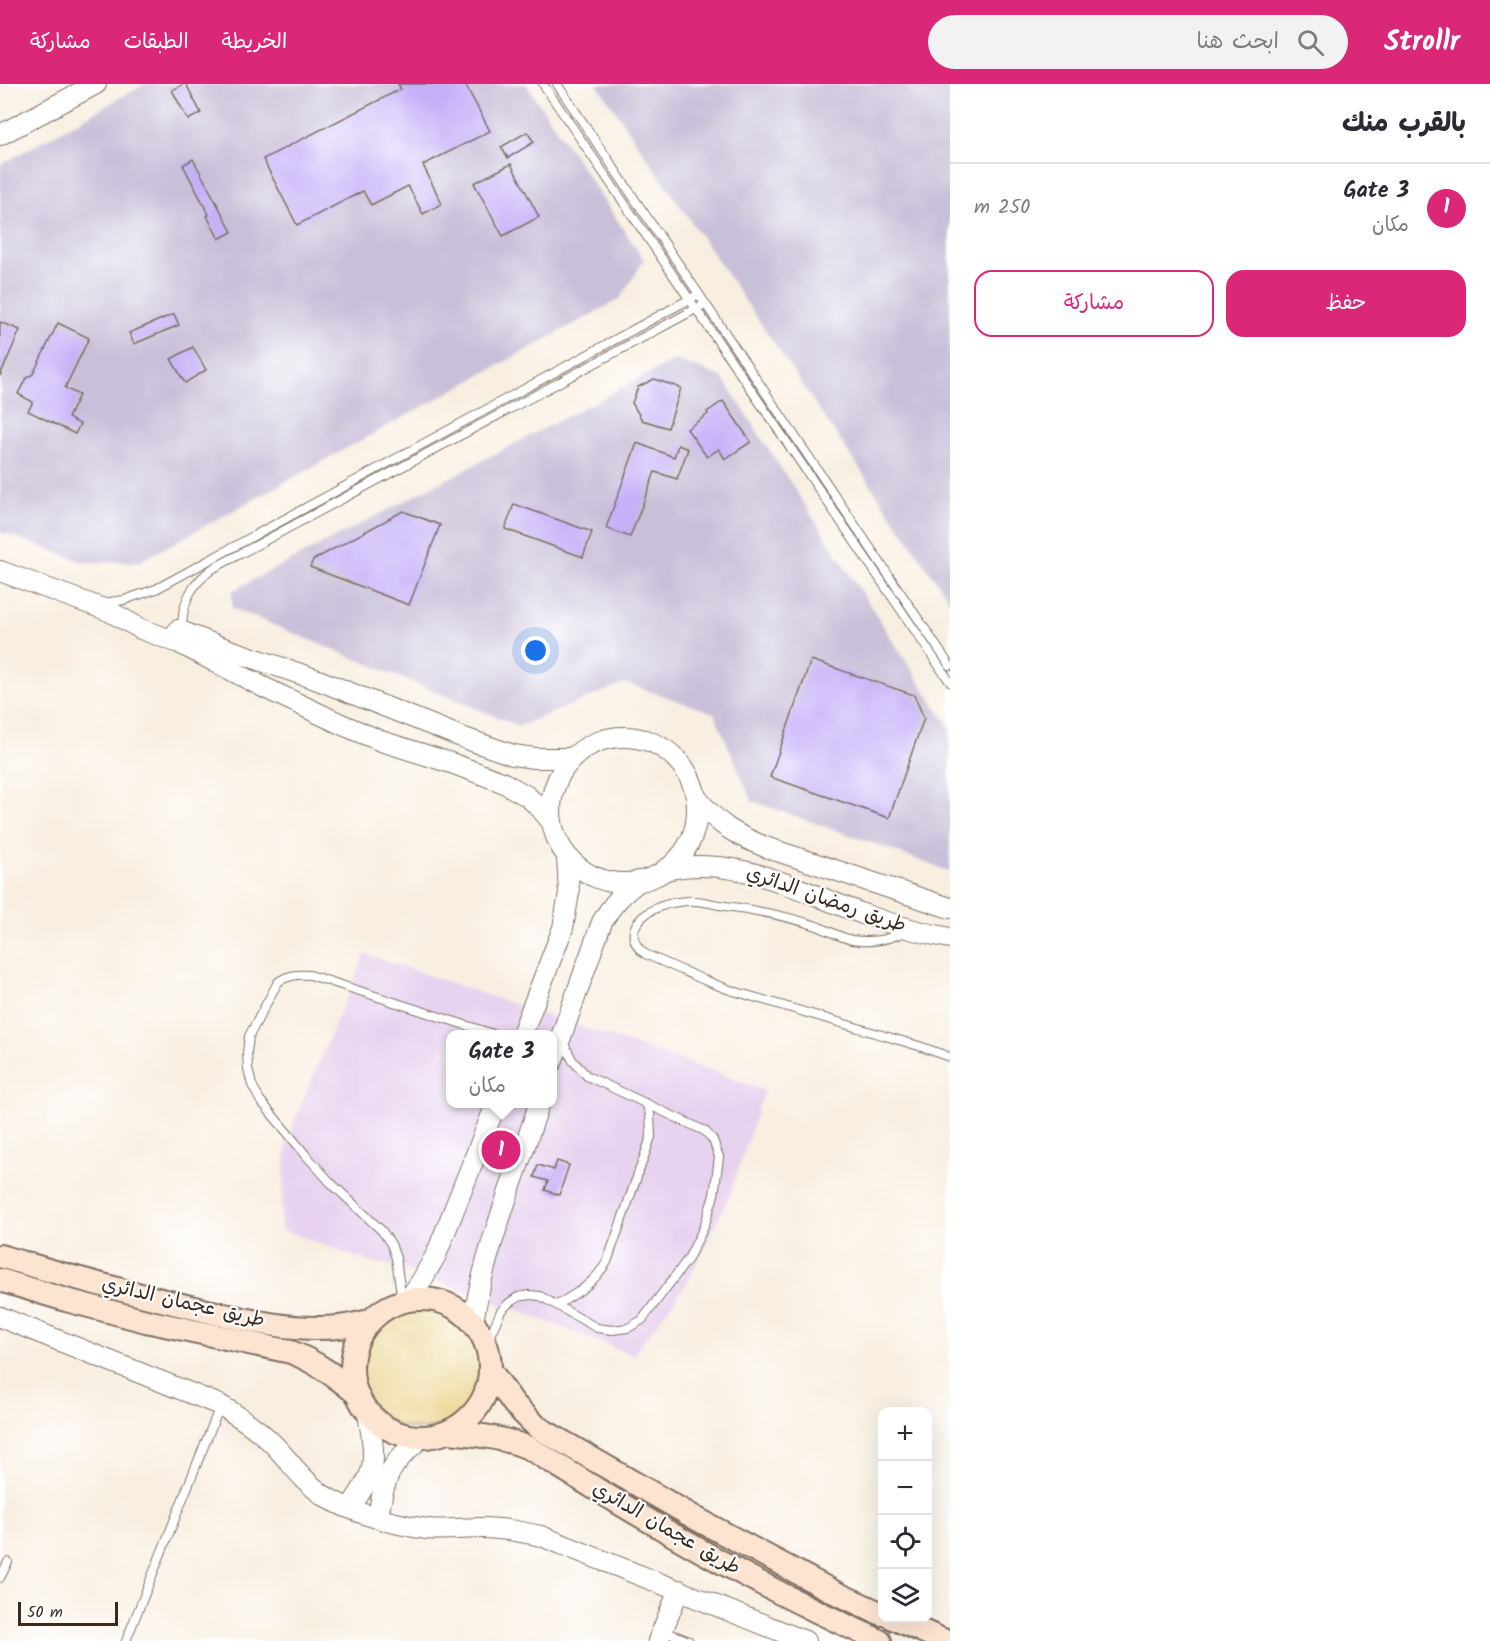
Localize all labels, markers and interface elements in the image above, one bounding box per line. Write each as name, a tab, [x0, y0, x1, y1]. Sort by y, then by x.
search box	[928, 15, 1348, 69]
text: Strollr	[1384, 20, 1460, 65]
text: ابحث هنا	[1197, 25, 1279, 60]
text: مشاركة	[30, 26, 91, 59]
text: الطبقات	[124, 26, 189, 59]
text: الخريطة	[222, 26, 287, 59]
icon: search	[1294, 26, 1327, 59]
text: بالقرب منك	[1342, 103, 1466, 145]
text: Gate 3	[1343, 174, 1409, 209]
text: 250 m	[974, 192, 1030, 224]
text: 1	[1443, 192, 1450, 224]
text: مكان	[1372, 210, 1409, 242]
button: مشاركة	[974, 270, 1214, 337]
button: حفظ	[1226, 270, 1466, 337]
your location	[521, 636, 550, 665]
street label: طريق رمضان الدائري	[742, 858, 910, 942]
popup	[446, 1030, 557, 1108]
text: Gate 3	[469, 1035, 534, 1070]
text: مكان	[469, 1071, 506, 1103]
pin: 1	[482, 1128, 520, 1172]
street label: طريق عجمان الدائري	[98, 1269, 268, 1337]
map controls	[878, 1407, 932, 1623]
button: +	[878, 1407, 932, 1461]
button: −	[878, 1461, 932, 1515]
street label: طريق عجمان الدائري	[586, 1473, 746, 1585]
button: locate	[878, 1515, 932, 1569]
button: layers	[878, 1569, 932, 1623]
scale bar	[18, 1599, 118, 1626]
text: 50 m	[27, 1600, 63, 1625]

